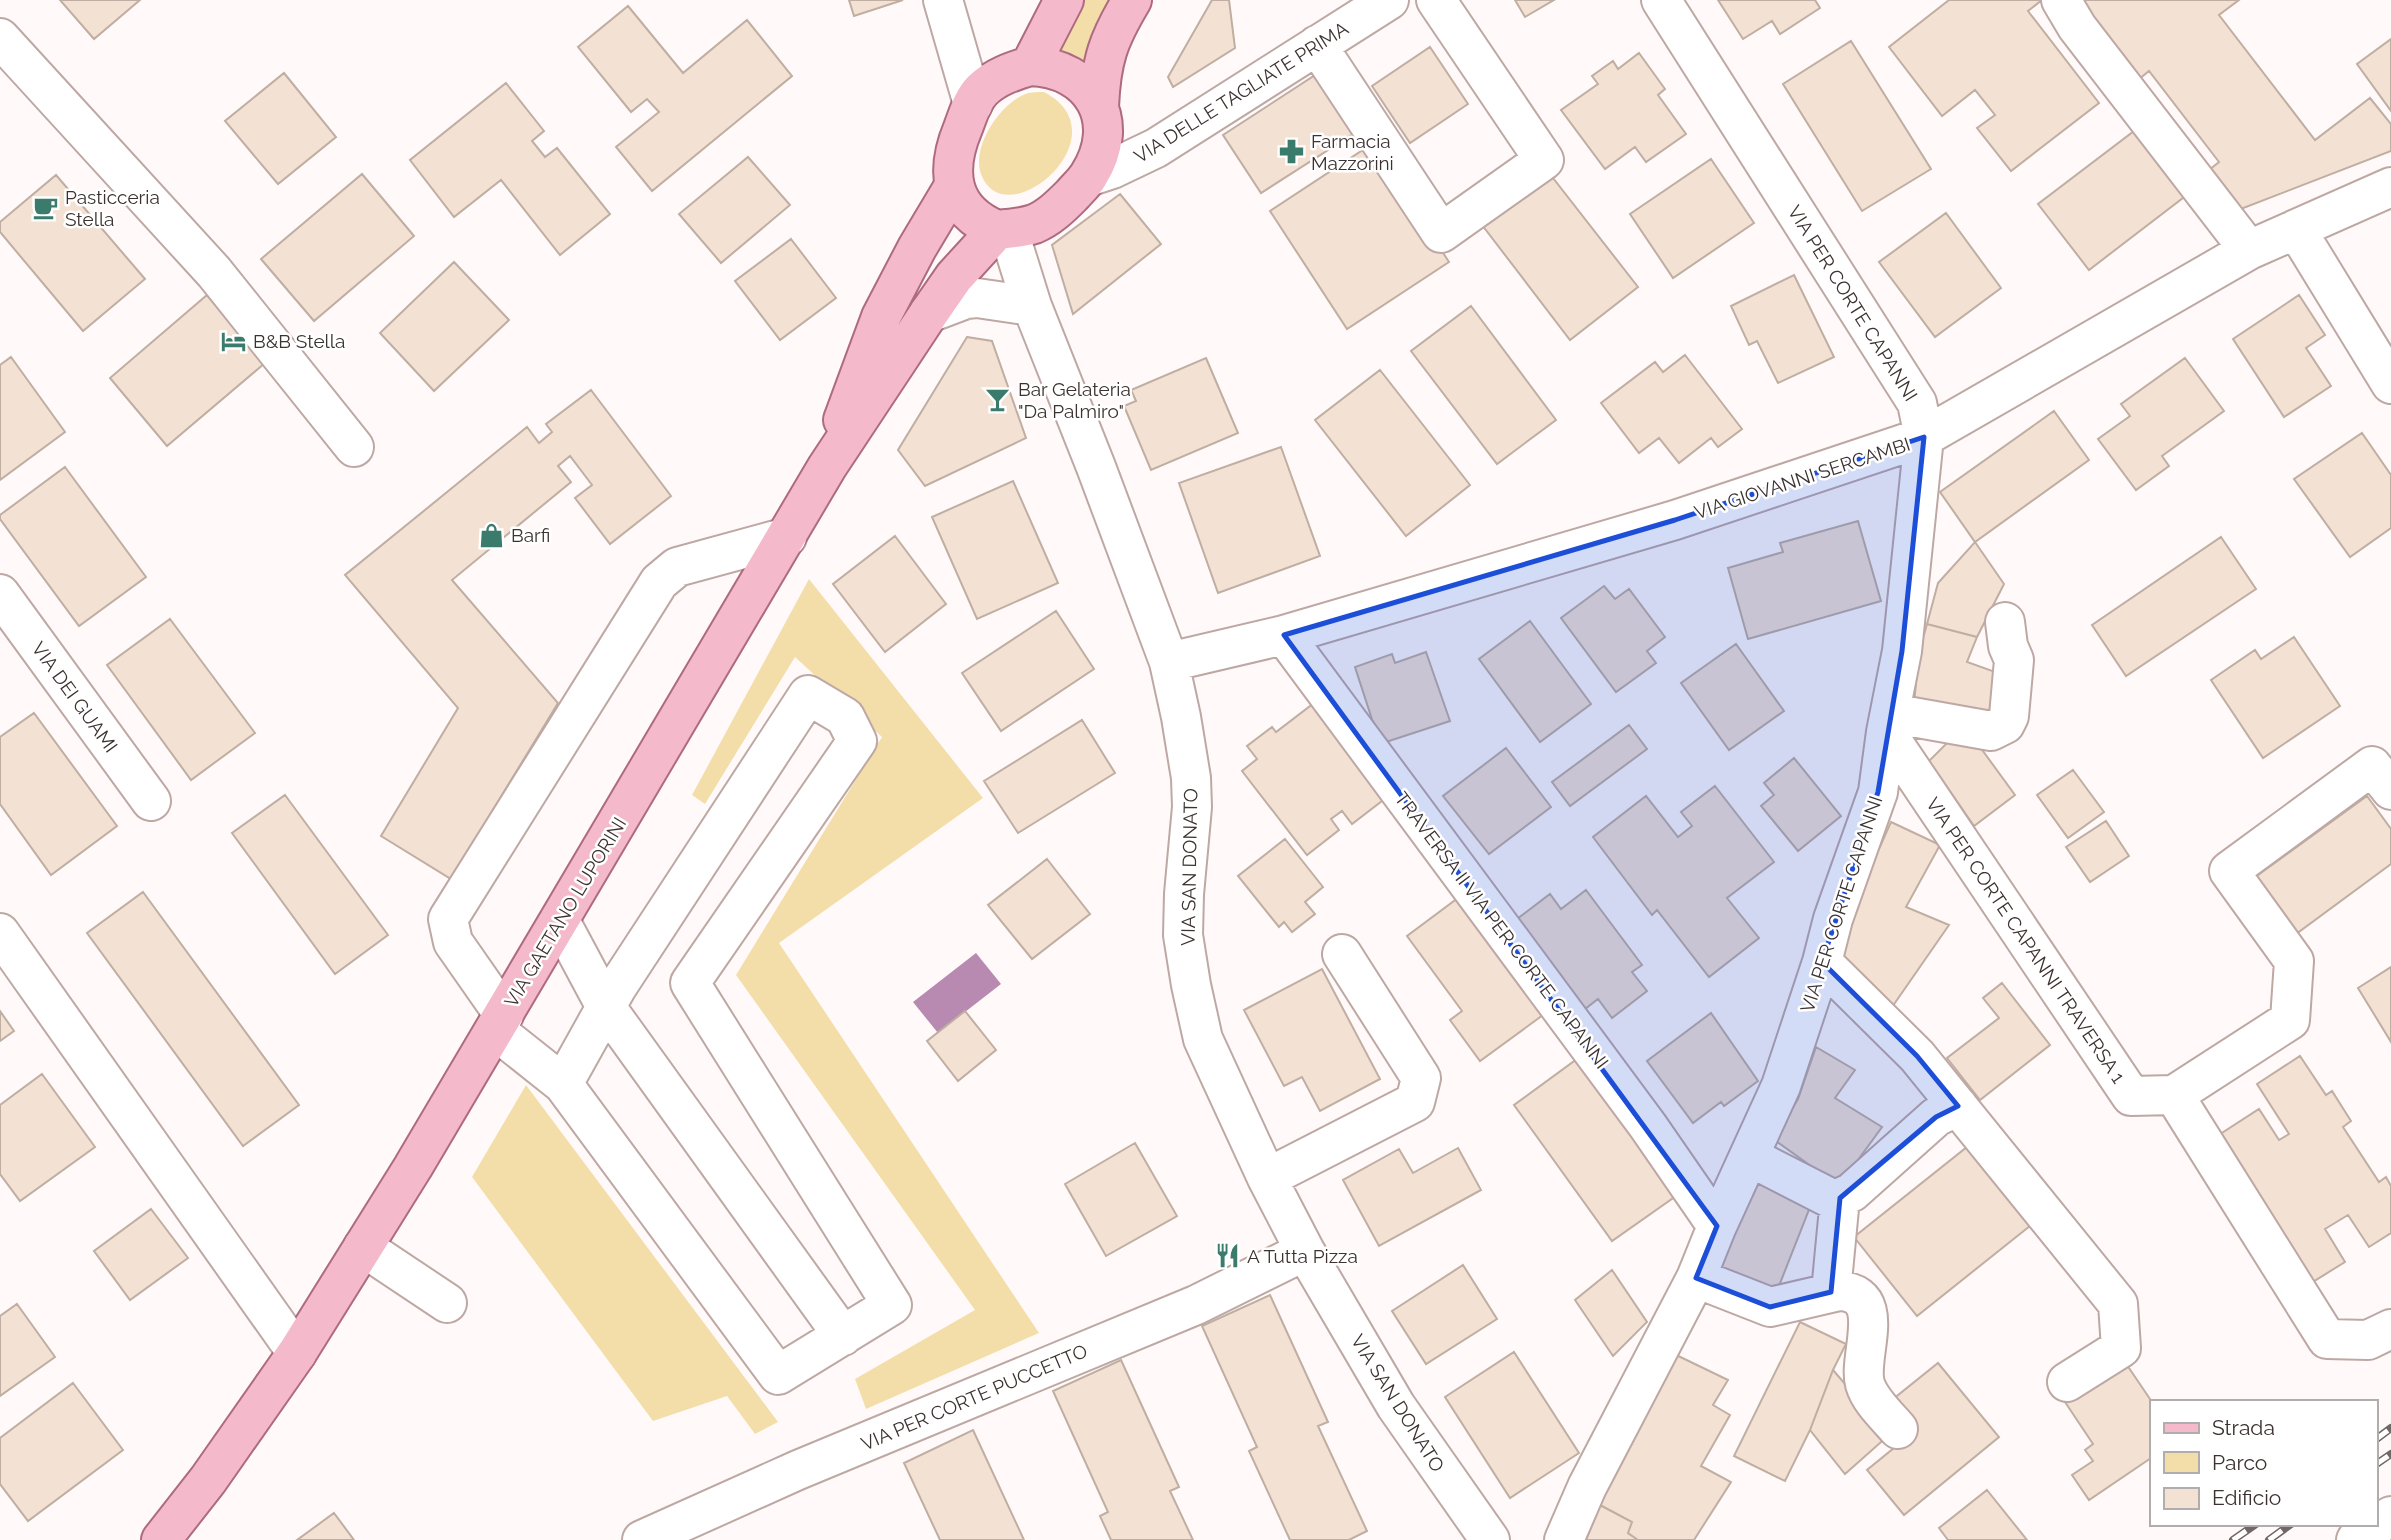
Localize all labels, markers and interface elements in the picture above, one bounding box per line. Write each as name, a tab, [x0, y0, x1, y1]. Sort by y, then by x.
street label: VIA DELLE TAGLIATE PRIMA	[1130, 17, 1352, 167]
place label: Farmacia Mazzorini	[1311, 130, 1394, 174]
pharmacy icon: Farmacia Mazzorini	[1277, 138, 1305, 166]
place label: Pasticceria Stella	[65, 186, 160, 230]
cafe icon: Pasticceria Stella	[31, 194, 59, 222]
street label: VIA PER CORTE CAPANNI	[1784, 201, 1922, 405]
hotel icon: B&B Stella	[219, 327, 247, 355]
place label: B&B Stella	[253, 330, 345, 352]
place label: Bar Gelateria "Da Palmiro"	[1018, 378, 1131, 422]
bar icon: Bar Gelateria "Da Palmiro"	[984, 386, 1012, 414]
street label: VIA GIOVANNI SERCAMBI	[1691, 433, 1913, 523]
shop icon: Barfi	[477, 521, 505, 549]
place label: Barfi	[511, 524, 550, 546]
street label: VIA DEI GUAMI	[28, 638, 122, 756]
street label: TRAVERSA II VIA PER CORTE CAPANNI	[1391, 787, 1613, 1073]
street label: VIA SAN DONATO	[1177, 788, 1201, 946]
street label: VIA PER CORTE CAPANNI	[1796, 793, 1886, 1015]
street label: VIA PER CORTE CAPANNI TRAVERSA 1	[1922, 793, 2130, 1087]
street label: VIA GAETANO LUPORINI	[500, 813, 630, 1011]
restaurant icon: A Tutta Pizza	[1213, 1242, 1241, 1270]
place label: A Tutta Pizza	[1247, 1245, 1358, 1267]
street label: VIA SAN DONATO	[1347, 1330, 1449, 1476]
street label: VIA PER CORTE PUCCETTO	[858, 1339, 1090, 1455]
legend	[2150, 1400, 2377, 1526]
text: Strada	[2212, 1415, 2275, 1440]
text: Parco	[2212, 1450, 2267, 1475]
text: Edificio	[2212, 1485, 2281, 1510]

